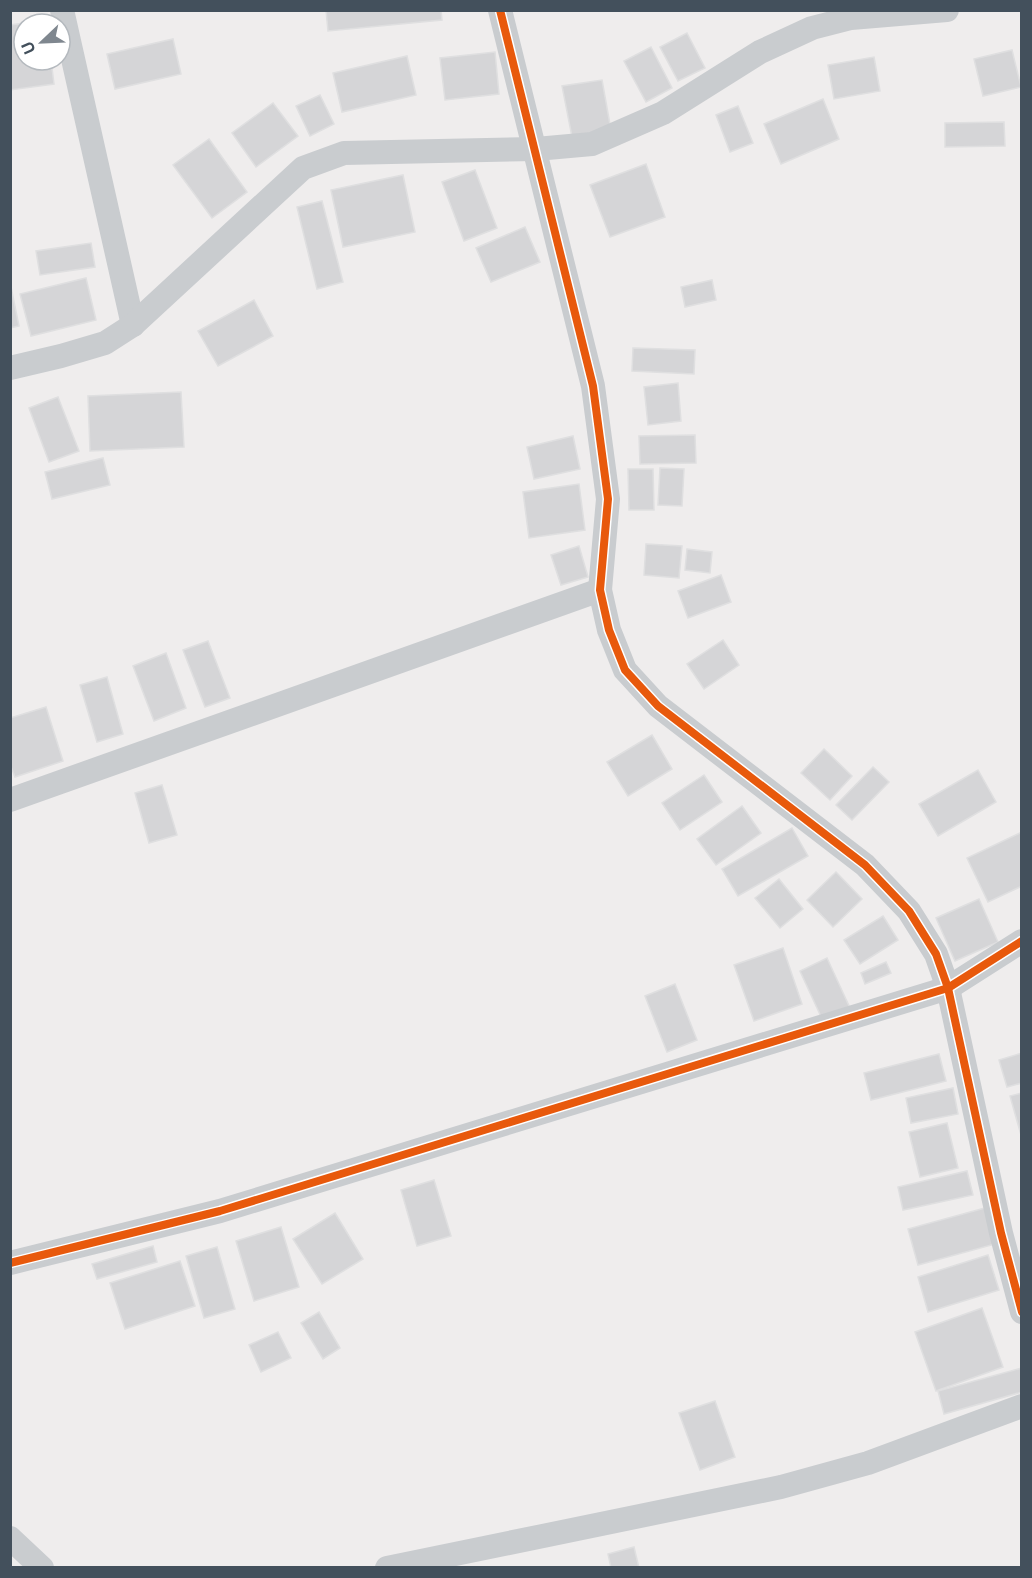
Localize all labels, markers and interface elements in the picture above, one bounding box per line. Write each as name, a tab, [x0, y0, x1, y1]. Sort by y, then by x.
north arrow	[12, 12, 72, 72]
text: U	[17, 39, 40, 57]

